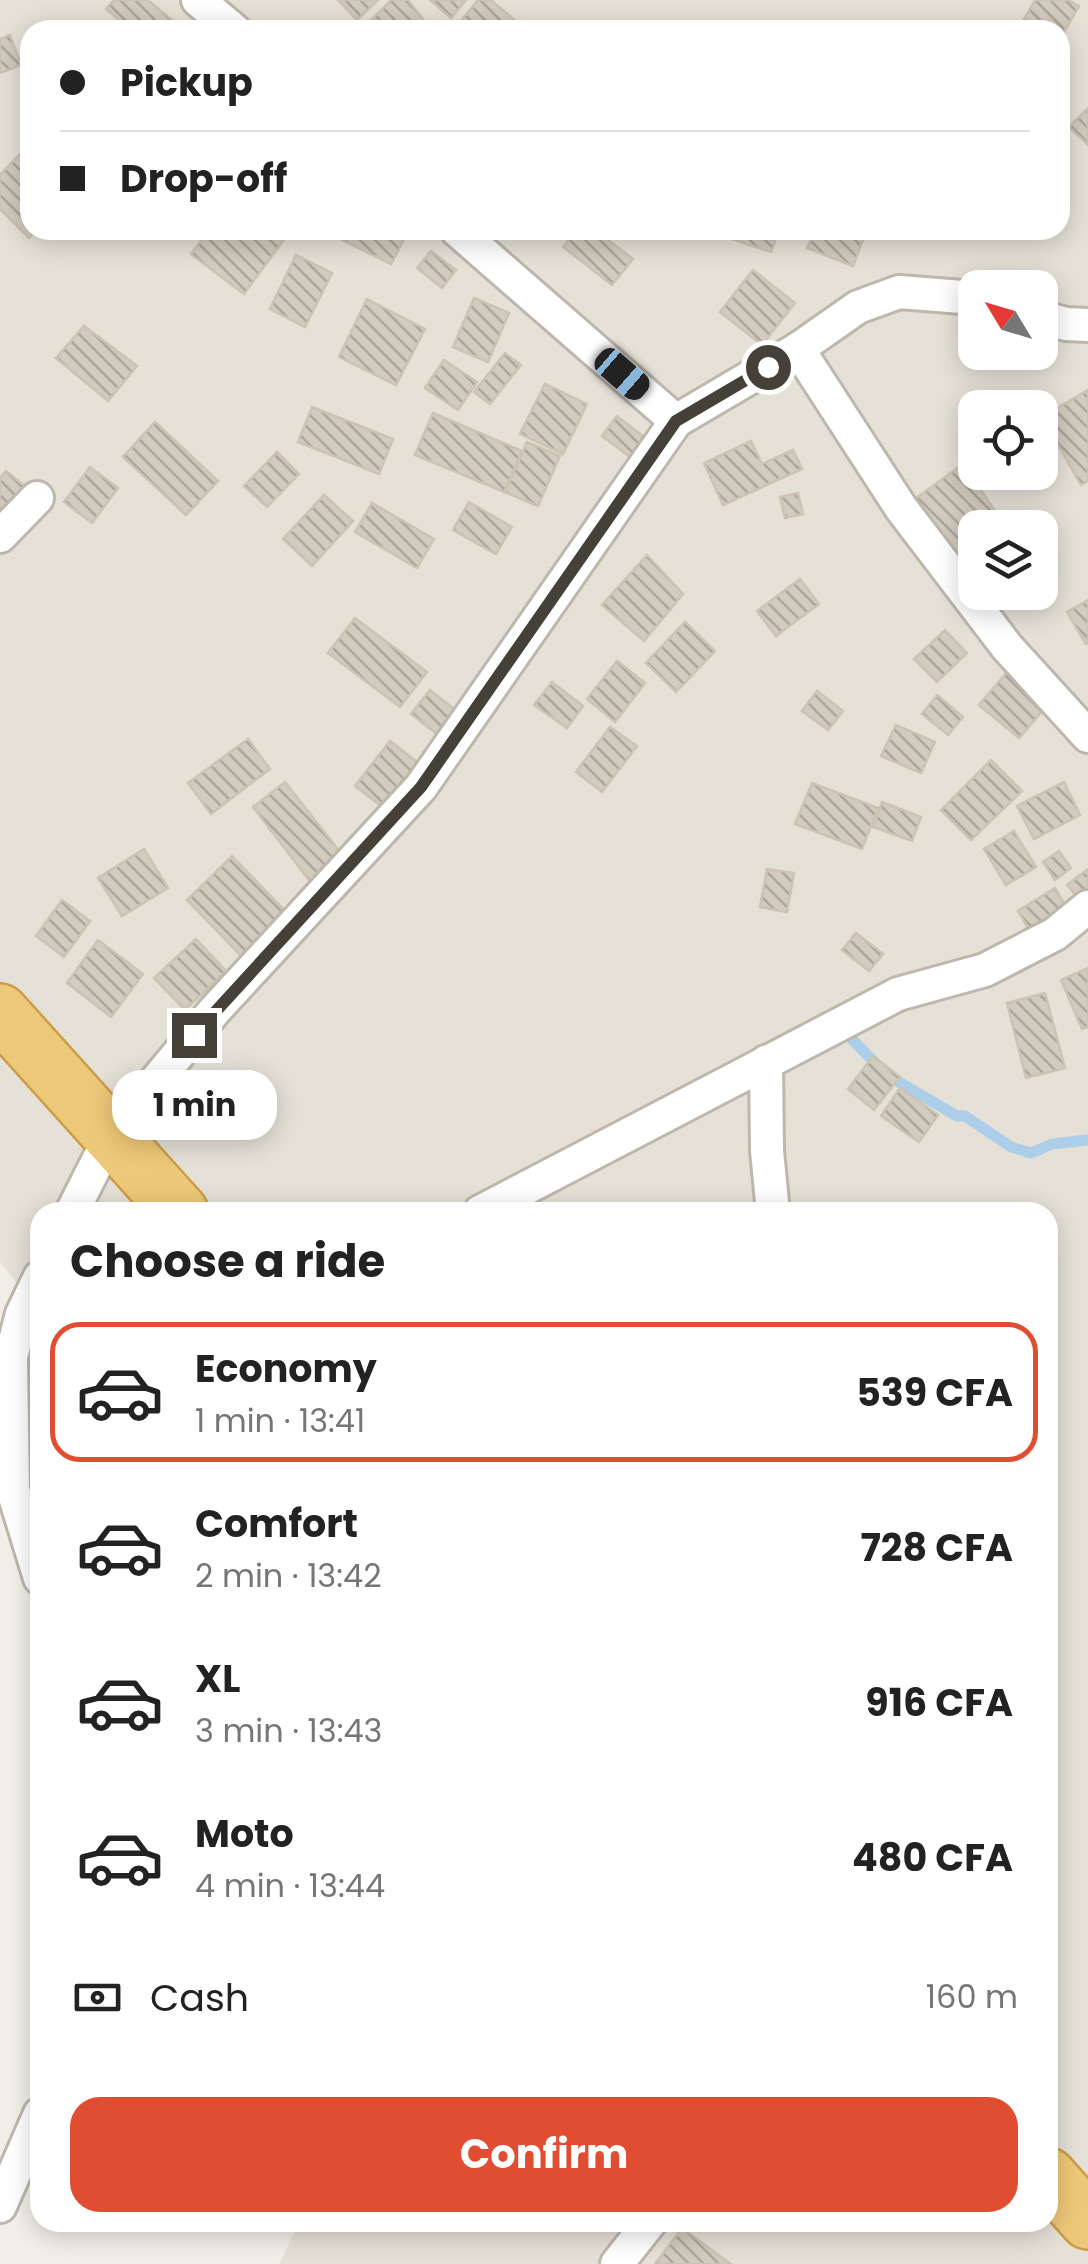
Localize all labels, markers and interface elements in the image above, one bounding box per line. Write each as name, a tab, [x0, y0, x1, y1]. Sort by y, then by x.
text: Pickup	[120, 56, 253, 109]
text: Drop-off	[120, 152, 288, 205]
north arrow	[958, 270, 1058, 370]
map controls	[958, 270, 1058, 610]
car	[590, 343, 654, 405]
route start	[746, 345, 791, 390]
button: locate	[958, 390, 1058, 490]
button: layers	[958, 510, 1058, 610]
route end	[172, 1013, 217, 1058]
callout: 1 min	[111, 1070, 276, 1140]
text: 1 min	[153, 1082, 236, 1127]
text: Choose a ride	[70, 1230, 385, 1293]
text: Economy	[195, 1342, 377, 1395]
icon: car	[75, 1347, 165, 1437]
text: 539 CFA	[856, 1366, 1013, 1419]
text: 1 min · 13:41	[195, 1398, 365, 1443]
text: Comfort	[195, 1497, 358, 1550]
icon: car	[75, 1502, 165, 1592]
text: 728 CFA	[861, 1521, 1013, 1574]
text: 2 min · 13:42	[195, 1553, 382, 1598]
text: XL	[195, 1652, 240, 1705]
icon: car	[75, 1657, 165, 1747]
text: 916 CFA	[865, 1676, 1013, 1729]
text: 3 min · 13:43	[195, 1708, 382, 1753]
text: Moto	[195, 1807, 294, 1860]
icon: car	[75, 1812, 165, 1902]
text: 480 CFA	[852, 1831, 1013, 1884]
text: 4 min · 13:44	[195, 1863, 385, 1908]
icon: cash	[70, 1970, 125, 2025]
text: Cash	[150, 1971, 249, 2024]
text: 160 m	[926, 1974, 1018, 2019]
button: Confirm	[70, 2097, 1018, 2212]

